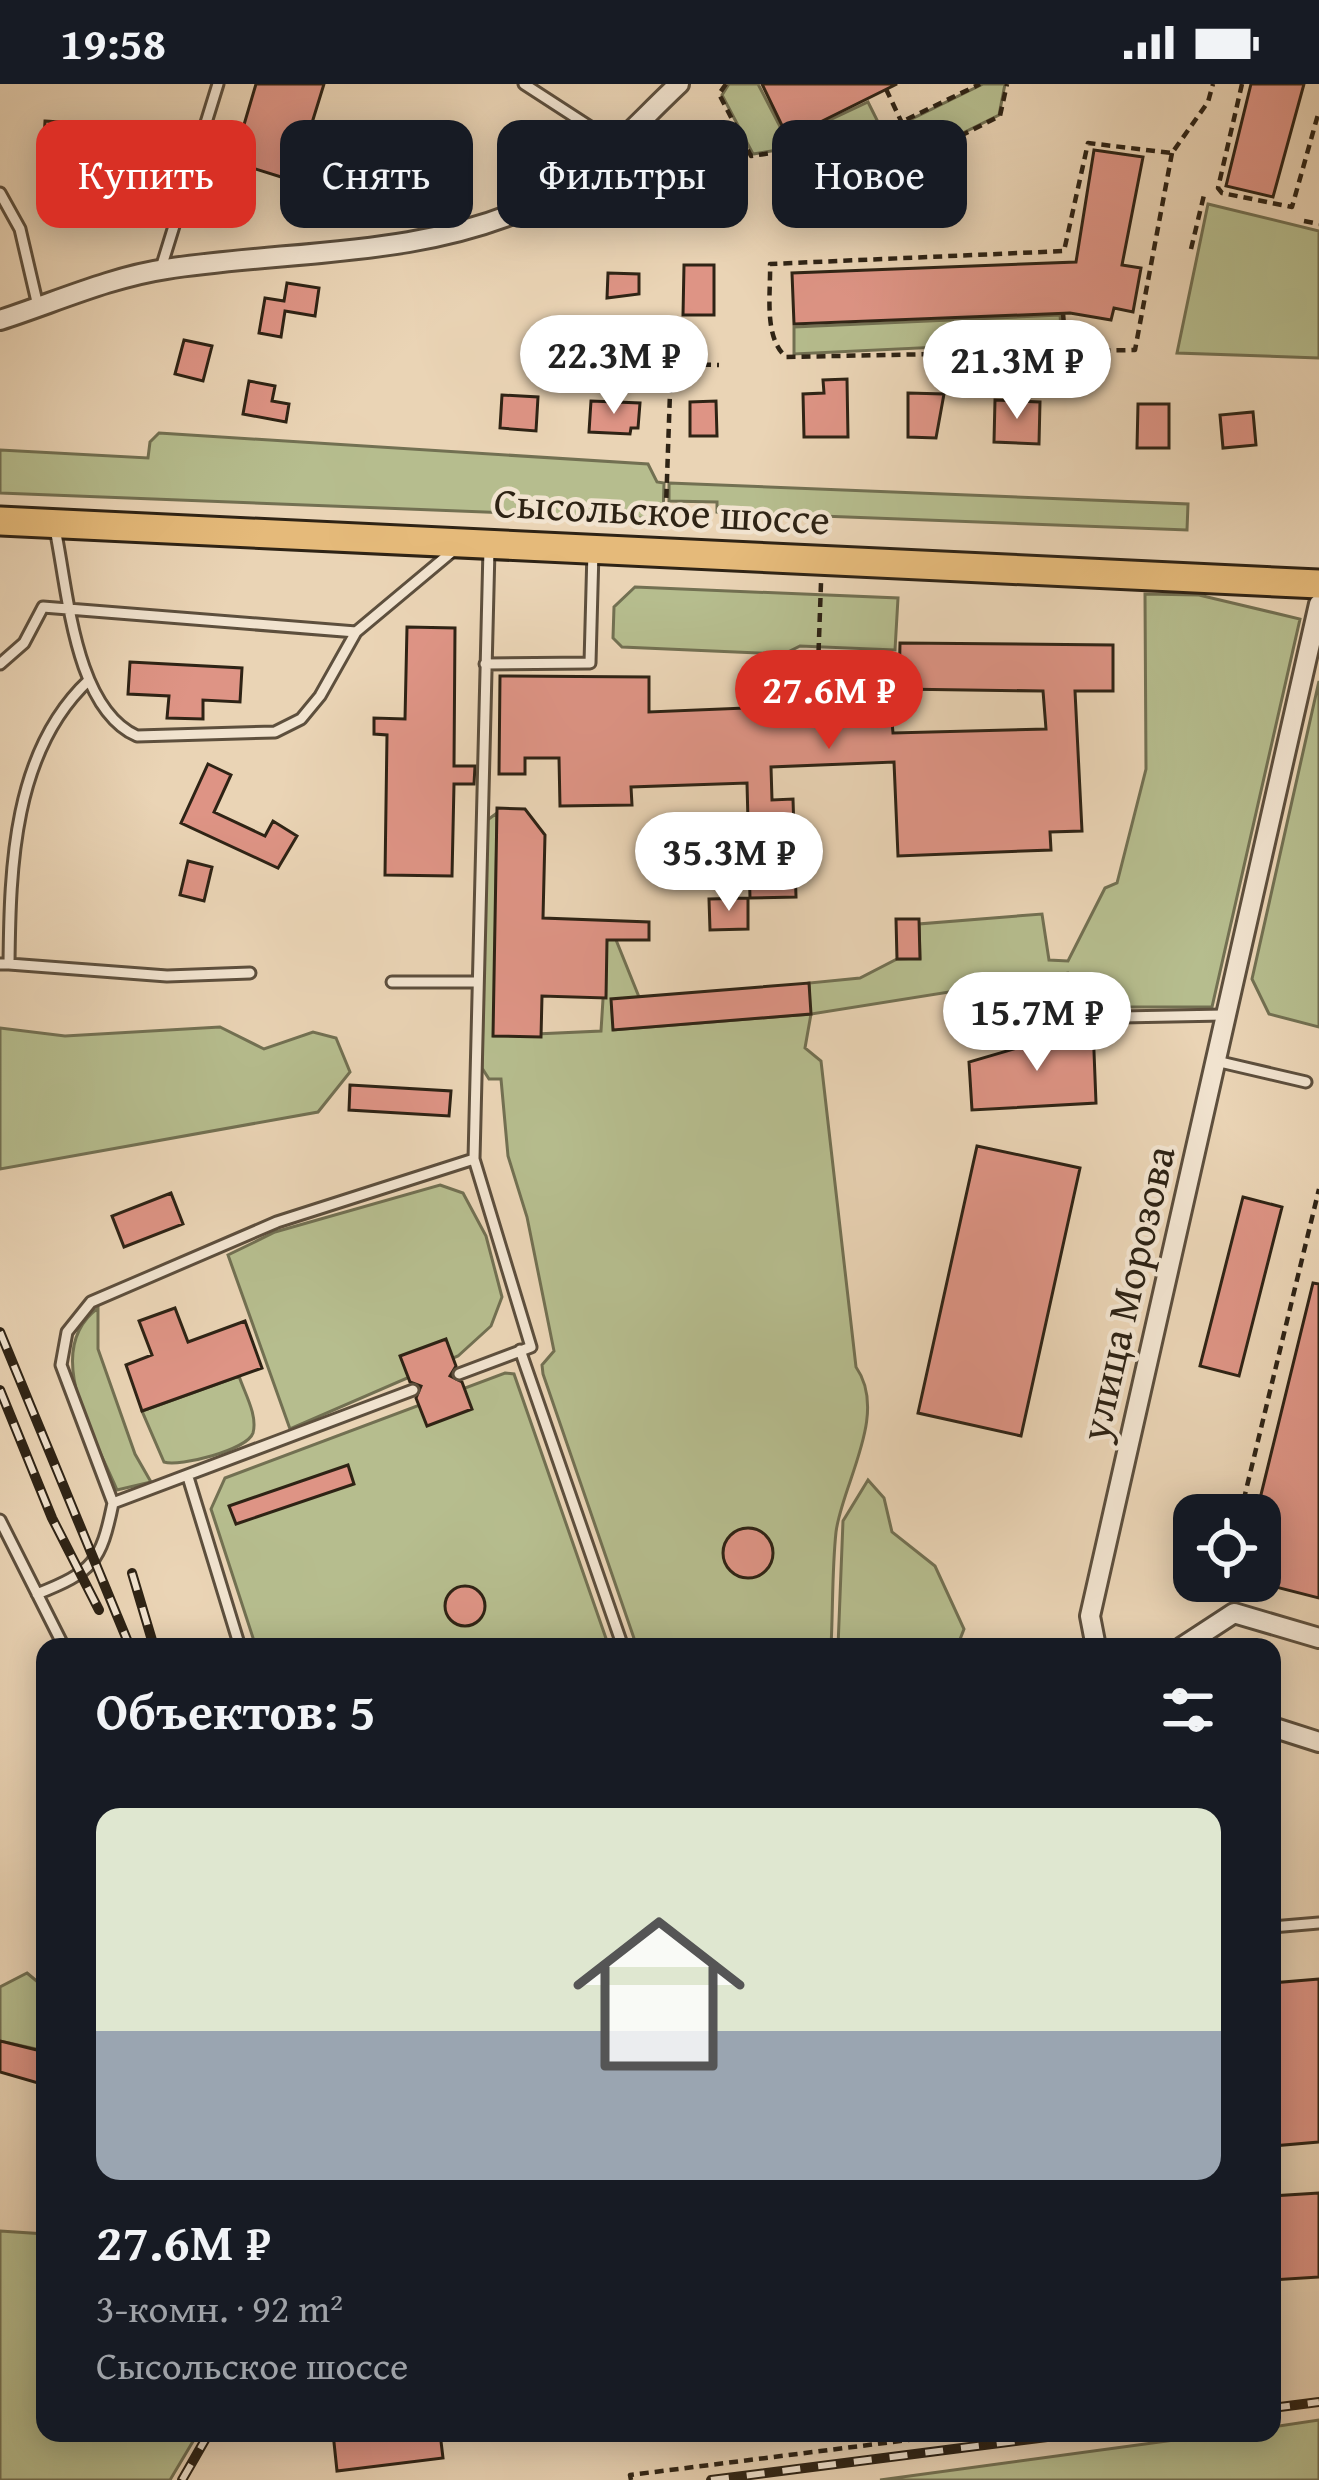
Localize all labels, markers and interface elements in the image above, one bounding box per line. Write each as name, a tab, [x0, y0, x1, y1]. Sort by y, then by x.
text: 19:58	[60, 10, 166, 75]
chip: Купить	[36, 120, 256, 228]
chip: Снять	[280, 120, 473, 228]
chip: Фильтры	[497, 120, 748, 228]
chip: Новое	[772, 120, 967, 228]
pin: 22.3M ₽	[503, 315, 725, 417]
pin: 21.3M ₽	[906, 320, 1128, 422]
text: 22.3M ₽	[547, 325, 681, 382]
text: 21.3M ₽	[950, 330, 1084, 387]
street label: Сысольское шоссе	[492, 471, 832, 549]
pin: 27.6M ₽	[718, 650, 940, 752]
text: 27.6M ₽	[762, 660, 896, 717]
pin: 35.3M ₽	[618, 812, 840, 914]
text: 35.3M ₽	[662, 822, 796, 879]
pin: 15.7M ₽	[926, 972, 1148, 1074]
text: 15.7M ₽	[970, 982, 1104, 1039]
street label: улица Морозова	[1062, 1139, 1190, 1448]
map controls	[1173, 1494, 1281, 1602]
button: locate	[1173, 1494, 1281, 1602]
text: Объектов: 5	[96, 1673, 376, 1748]
icon: filters	[1155, 1677, 1221, 1743]
icon: home	[551, 1886, 767, 2102]
text: 27.6M ₽	[96, 2204, 271, 2279]
text: 3-комн. · 92 m²	[96, 2279, 343, 2336]
text: Сысольское шоссе	[96, 2336, 408, 2393]

